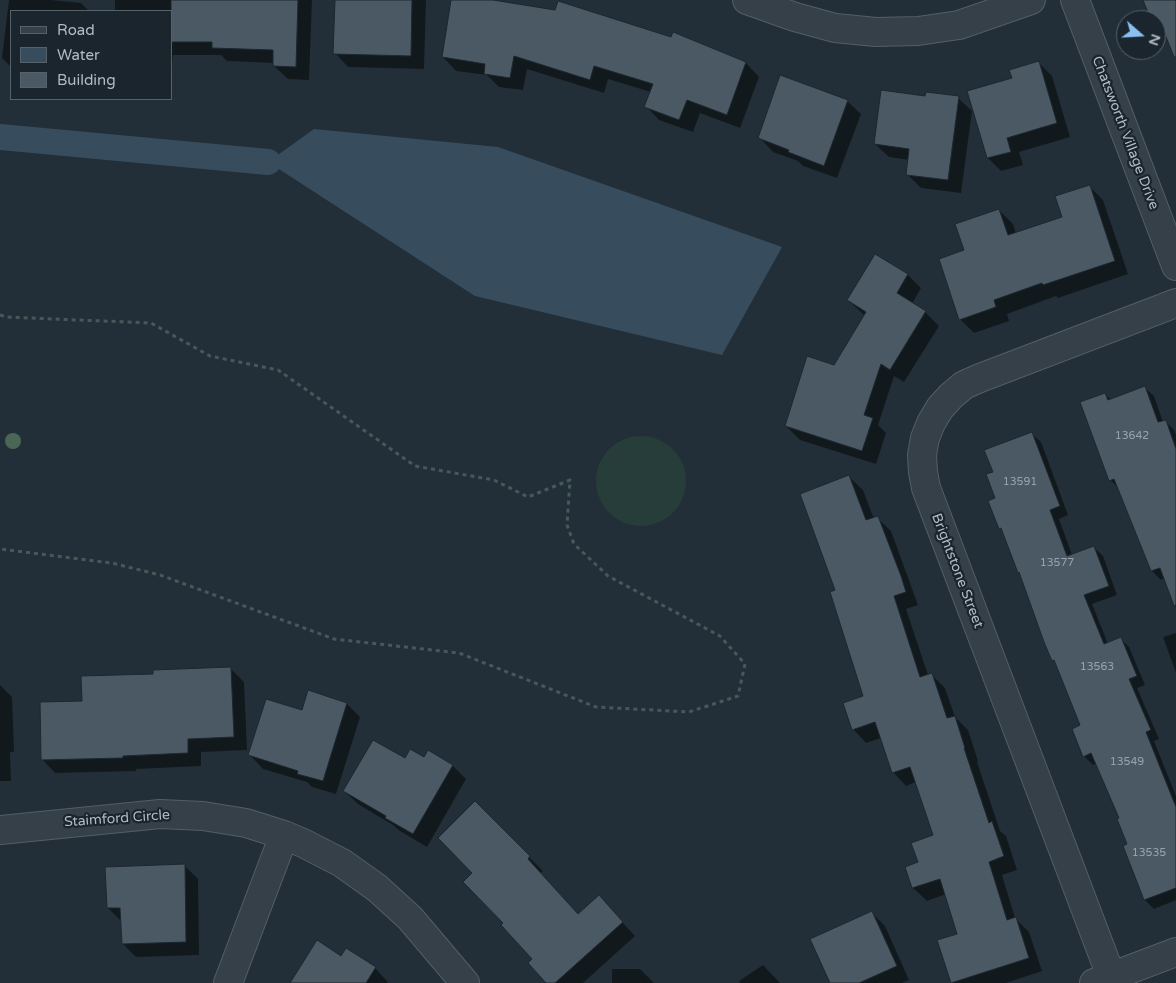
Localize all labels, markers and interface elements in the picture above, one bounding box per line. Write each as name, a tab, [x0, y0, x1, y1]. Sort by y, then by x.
legend	[10, 10, 172, 100]
north arrow	[1116, 10, 1166, 60]
text: Road	[57, 21, 95, 39]
text: N	[1145, 32, 1165, 48]
text: Water	[57, 46, 100, 64]
street label: Chatsworth Village Drive	[1088, 54, 1162, 212]
text: Building	[57, 71, 116, 89]
house number: 13642	[1115, 429, 1149, 443]
house number: 13591	[1003, 475, 1037, 489]
street label: Brightstone Street	[927, 511, 987, 631]
house number: 13577	[1040, 556, 1074, 570]
house number: 13563	[1080, 660, 1114, 674]
house number: 13549	[1110, 755, 1144, 769]
street label: Staimford Circle	[64, 807, 170, 831]
house number: 13535	[1132, 846, 1166, 860]

